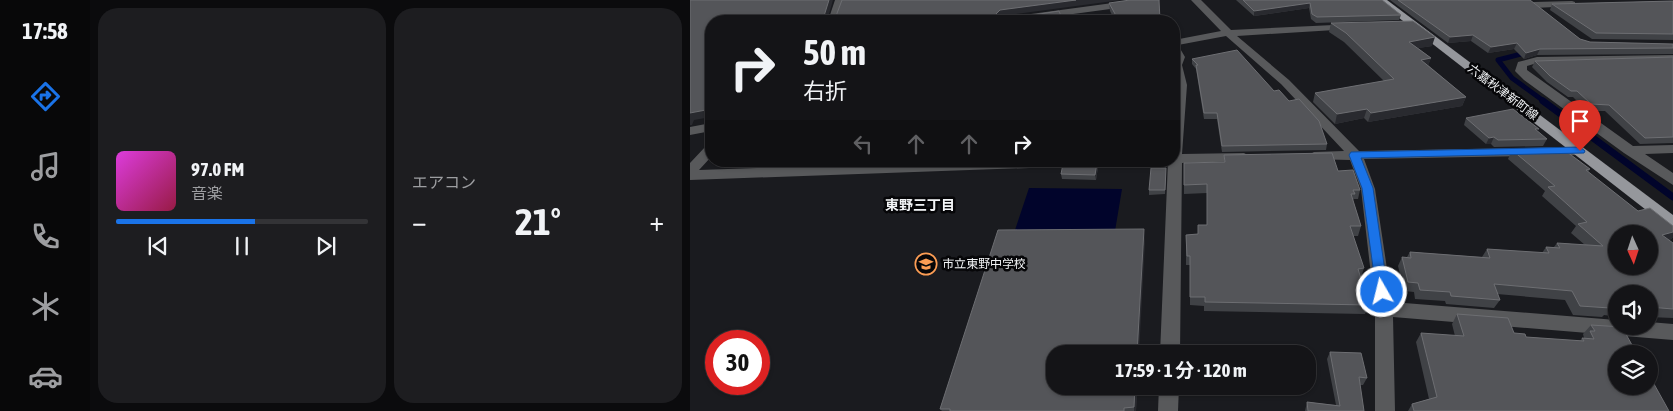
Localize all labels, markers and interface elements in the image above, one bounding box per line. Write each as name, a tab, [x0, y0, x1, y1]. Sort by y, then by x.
text: 17:58	[22, 18, 68, 44]
text: 50 m	[803, 32, 866, 72]
icon: right	[720, 35, 785, 100]
street label: 六嘉秋津新町線	[1465, 61, 1541, 123]
text: 右折	[803, 78, 847, 104]
icon: directions	[28, 79, 63, 114]
pin	[1559, 100, 1601, 151]
icon: arrive	[1566, 107, 1594, 135]
icon: left	[849, 130, 877, 158]
icon: ahead	[902, 130, 930, 158]
icon: ahead	[955, 130, 983, 158]
icon: right	[1008, 130, 1036, 158]
icon: music	[28, 149, 63, 184]
text: 97.0 FM	[191, 158, 244, 180]
text: エアコン	[412, 173, 476, 191]
text: 音楽	[191, 184, 223, 202]
district label: 東野三丁目	[885, 197, 955, 213]
text: 21°	[515, 200, 561, 243]
text: −	[412, 205, 427, 237]
text: +	[649, 205, 664, 237]
icon: phone	[28, 219, 63, 254]
north arrow	[1608, 225, 1658, 275]
map controls	[1608, 225, 1658, 395]
icon: previous	[144, 232, 172, 260]
icon: pause	[228, 232, 256, 260]
icon: next	[312, 232, 340, 260]
school or university icon: 市立東野中学校	[914, 252, 938, 276]
place label: 市立東野中学校	[942, 257, 1026, 271]
position arrow	[1355, 265, 1407, 317]
button: sound	[1608, 285, 1658, 335]
icon: climate	[28, 289, 63, 324]
speed limit sign: 30	[705, 330, 770, 395]
button: layers	[1608, 345, 1658, 395]
icon: car	[28, 359, 63, 394]
text: 17:59 · 1 分 · 120 m	[1115, 359, 1247, 381]

